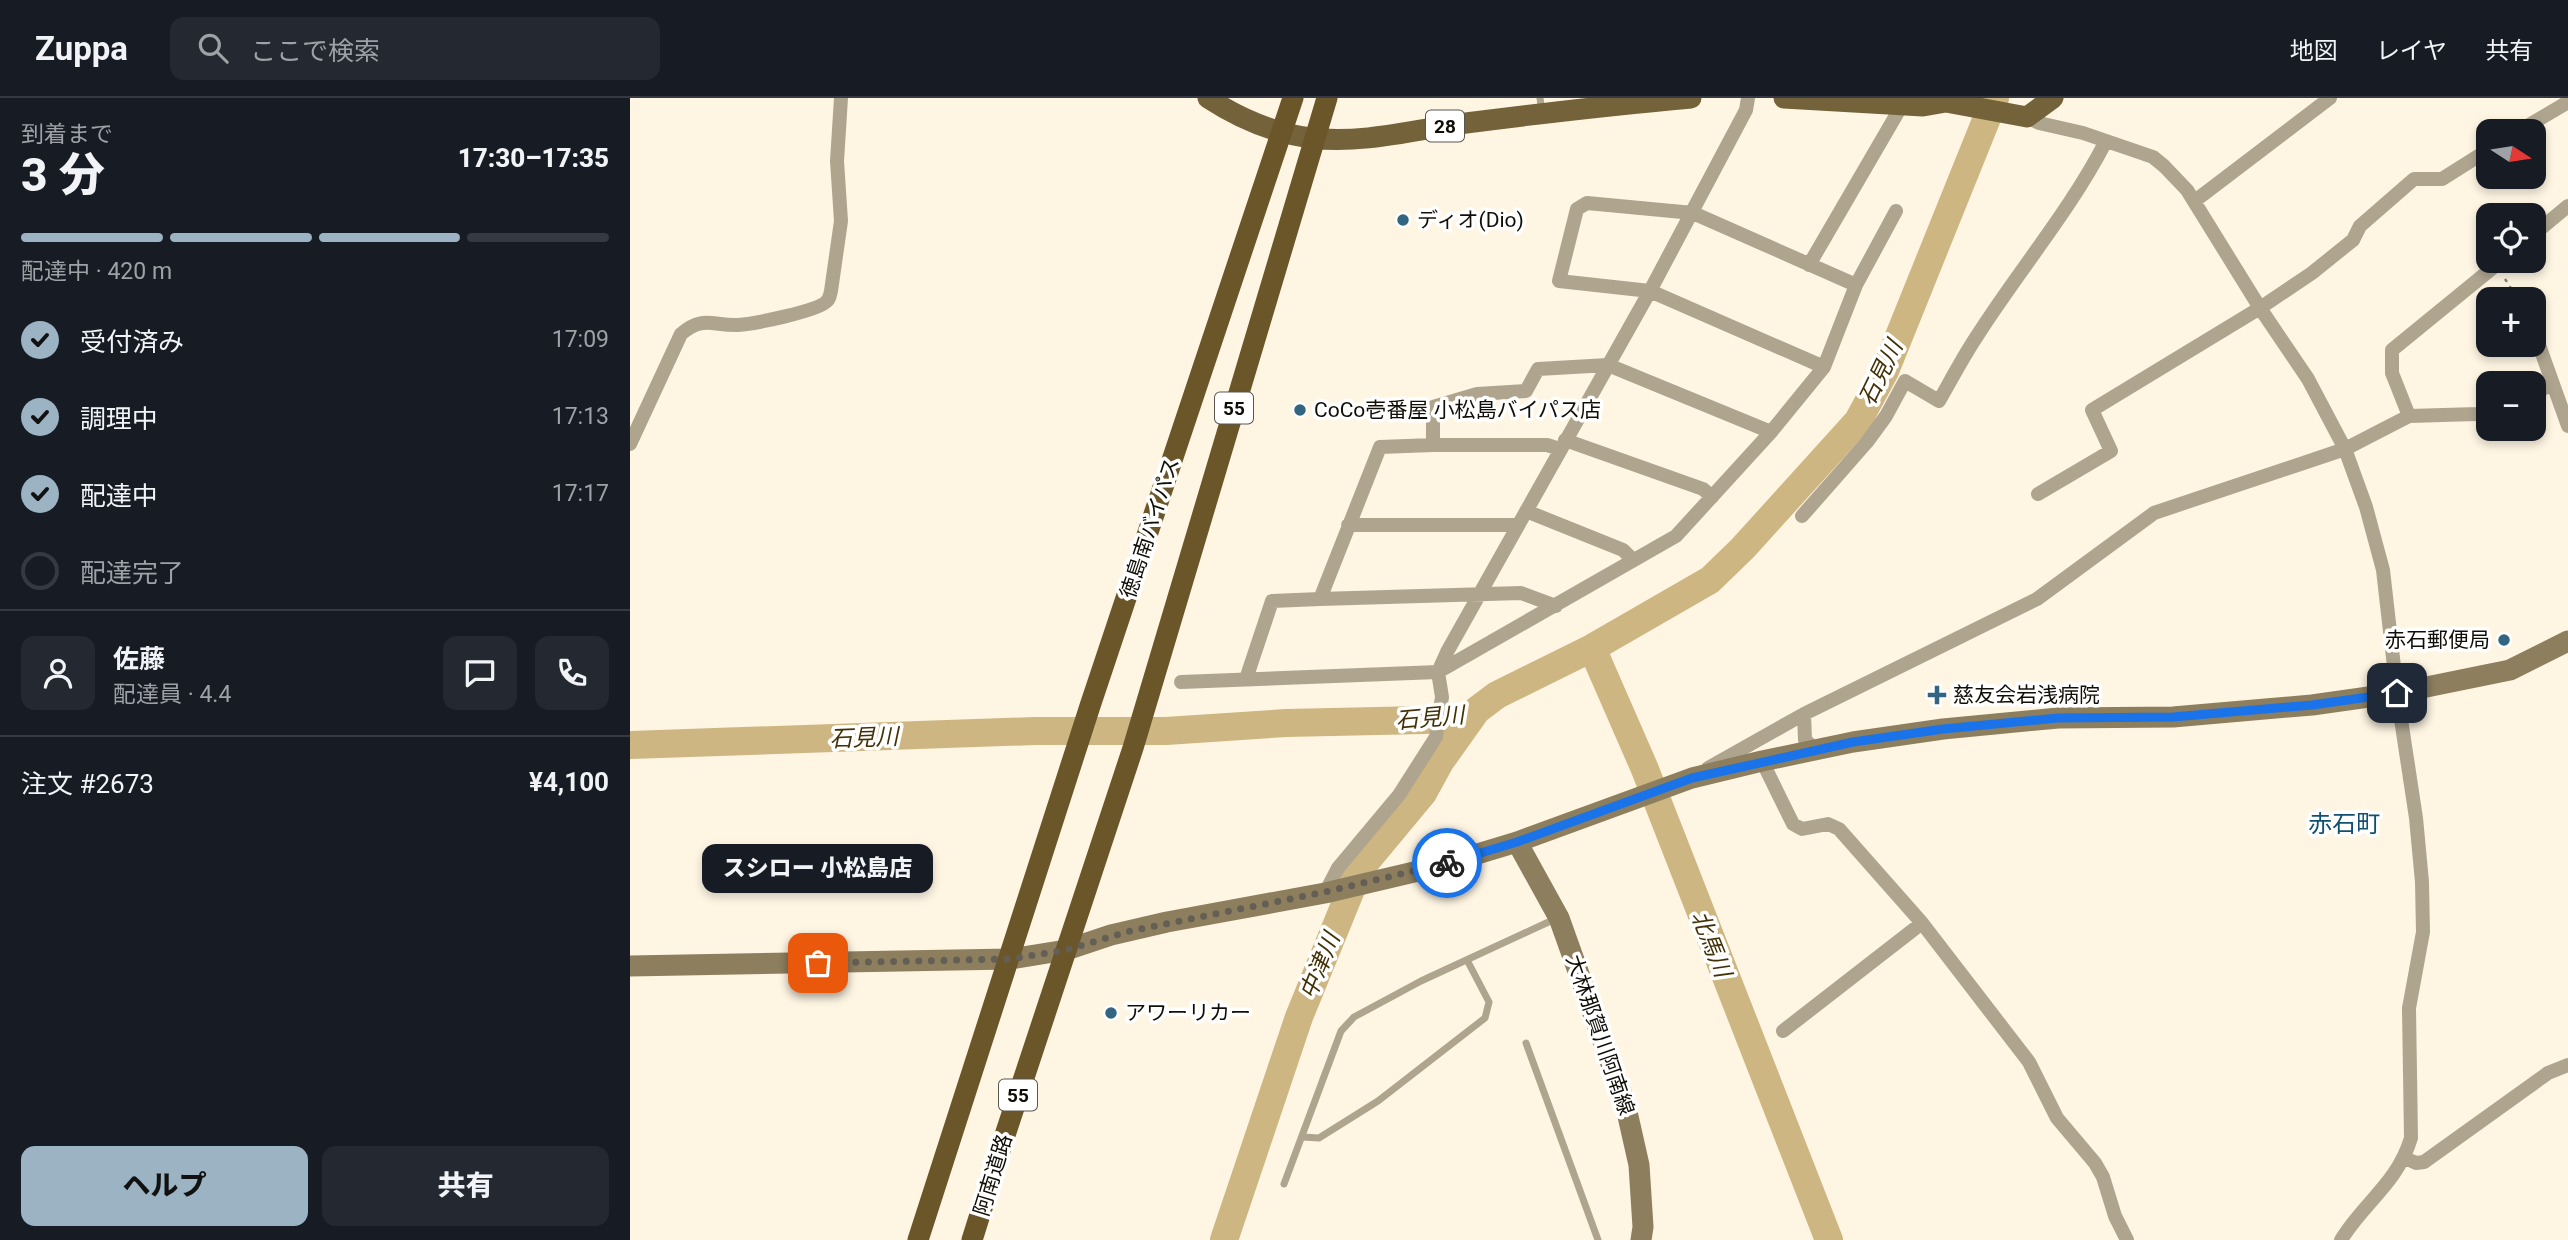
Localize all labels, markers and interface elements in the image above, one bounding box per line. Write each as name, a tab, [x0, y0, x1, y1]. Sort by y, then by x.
search box	[170, 17, 660, 80]
text: Zuppa	[35, 29, 128, 68]
icon: search	[194, 29, 232, 67]
text: ここで検索	[250, 36, 380, 66]
text: 地図	[2290, 37, 2338, 65]
text: レイヤ	[2376, 37, 2447, 65]
text: 共有	[2485, 37, 2533, 65]
road number: 28	[1426, 110, 1464, 142]
north arrow	[2476, 119, 2546, 189]
map controls	[2476, 119, 2546, 441]
text: 到着まで	[21, 121, 113, 148]
text: 17:30–17:35	[458, 143, 609, 173]
text: 3 分	[21, 148, 105, 202]
button: locate	[2476, 203, 2546, 273]
place label: ディオ(Dio)	[1417, 208, 1524, 232]
marker: ディオ(Dio)	[1395, 212, 1411, 228]
text: 配達中 · 420 m	[21, 258, 172, 285]
button: +	[2476, 287, 2546, 357]
icon: check	[21, 321, 59, 359]
text: 17:09	[552, 326, 609, 353]
text: 受付済み	[80, 327, 184, 357]
water label: 石見川	[1854, 333, 1910, 410]
button: −	[2476, 371, 2546, 441]
road number: 55	[1215, 392, 1253, 424]
icon: check	[21, 398, 59, 436]
place label: CoCo壱番屋 小松島バイパス店	[1314, 398, 1601, 422]
marker: CoCo壱番屋 小松島バイパス店	[1292, 402, 1308, 418]
text: 17:13	[552, 403, 609, 430]
text: 調理中	[80, 404, 158, 434]
street label: 徳島南バイパス	[1116, 455, 1184, 601]
icon: check	[21, 475, 59, 513]
text: 17:17	[552, 480, 609, 507]
text: 配達中	[80, 481, 158, 511]
text: 配達完了	[80, 558, 184, 588]
place label: 赤石郵便局	[2385, 628, 2490, 652]
marker: 赤石郵便局	[2496, 632, 2512, 648]
button: person	[21, 636, 95, 710]
button: chat	[443, 636, 517, 710]
button: phone	[535, 636, 609, 710]
text: 佐藤	[113, 644, 165, 674]
pin	[2367, 663, 2427, 723]
icon: home	[2378, 674, 2416, 712]
text: 配達員 · 4.4	[113, 681, 231, 708]
place label: 慈友会岩浅病院	[1953, 683, 2100, 707]
marker: 慈友会岩浅病院	[1927, 685, 1947, 705]
water label: 石見川	[1394, 701, 1469, 734]
water label: 石見川	[829, 723, 902, 753]
text: ¥4,100	[529, 767, 609, 797]
text: 注文 #2673	[21, 769, 154, 799]
district label: 赤石町	[2308, 810, 2380, 838]
courier	[1412, 828, 1482, 898]
callout: スシロー 小松島店	[702, 844, 934, 893]
icon: bike	[1428, 844, 1466, 882]
text: スシロー 小松島店	[723, 855, 912, 882]
water label: 北馬川	[1686, 907, 1738, 984]
water label: 中津川	[1295, 926, 1347, 1003]
pin	[788, 933, 848, 993]
icon: bag	[799, 944, 837, 982]
street label: 大林那賀川阿南線	[1561, 952, 1639, 1118]
place label: アワーリカー	[1125, 1001, 1251, 1025]
marker: アワーリカー	[1103, 1005, 1119, 1021]
road number: 55	[999, 1079, 1037, 1110]
street label: 阿南道路	[969, 1131, 1017, 1219]
button: ヘルプ	[21, 1146, 308, 1226]
button: 共有	[322, 1146, 609, 1226]

